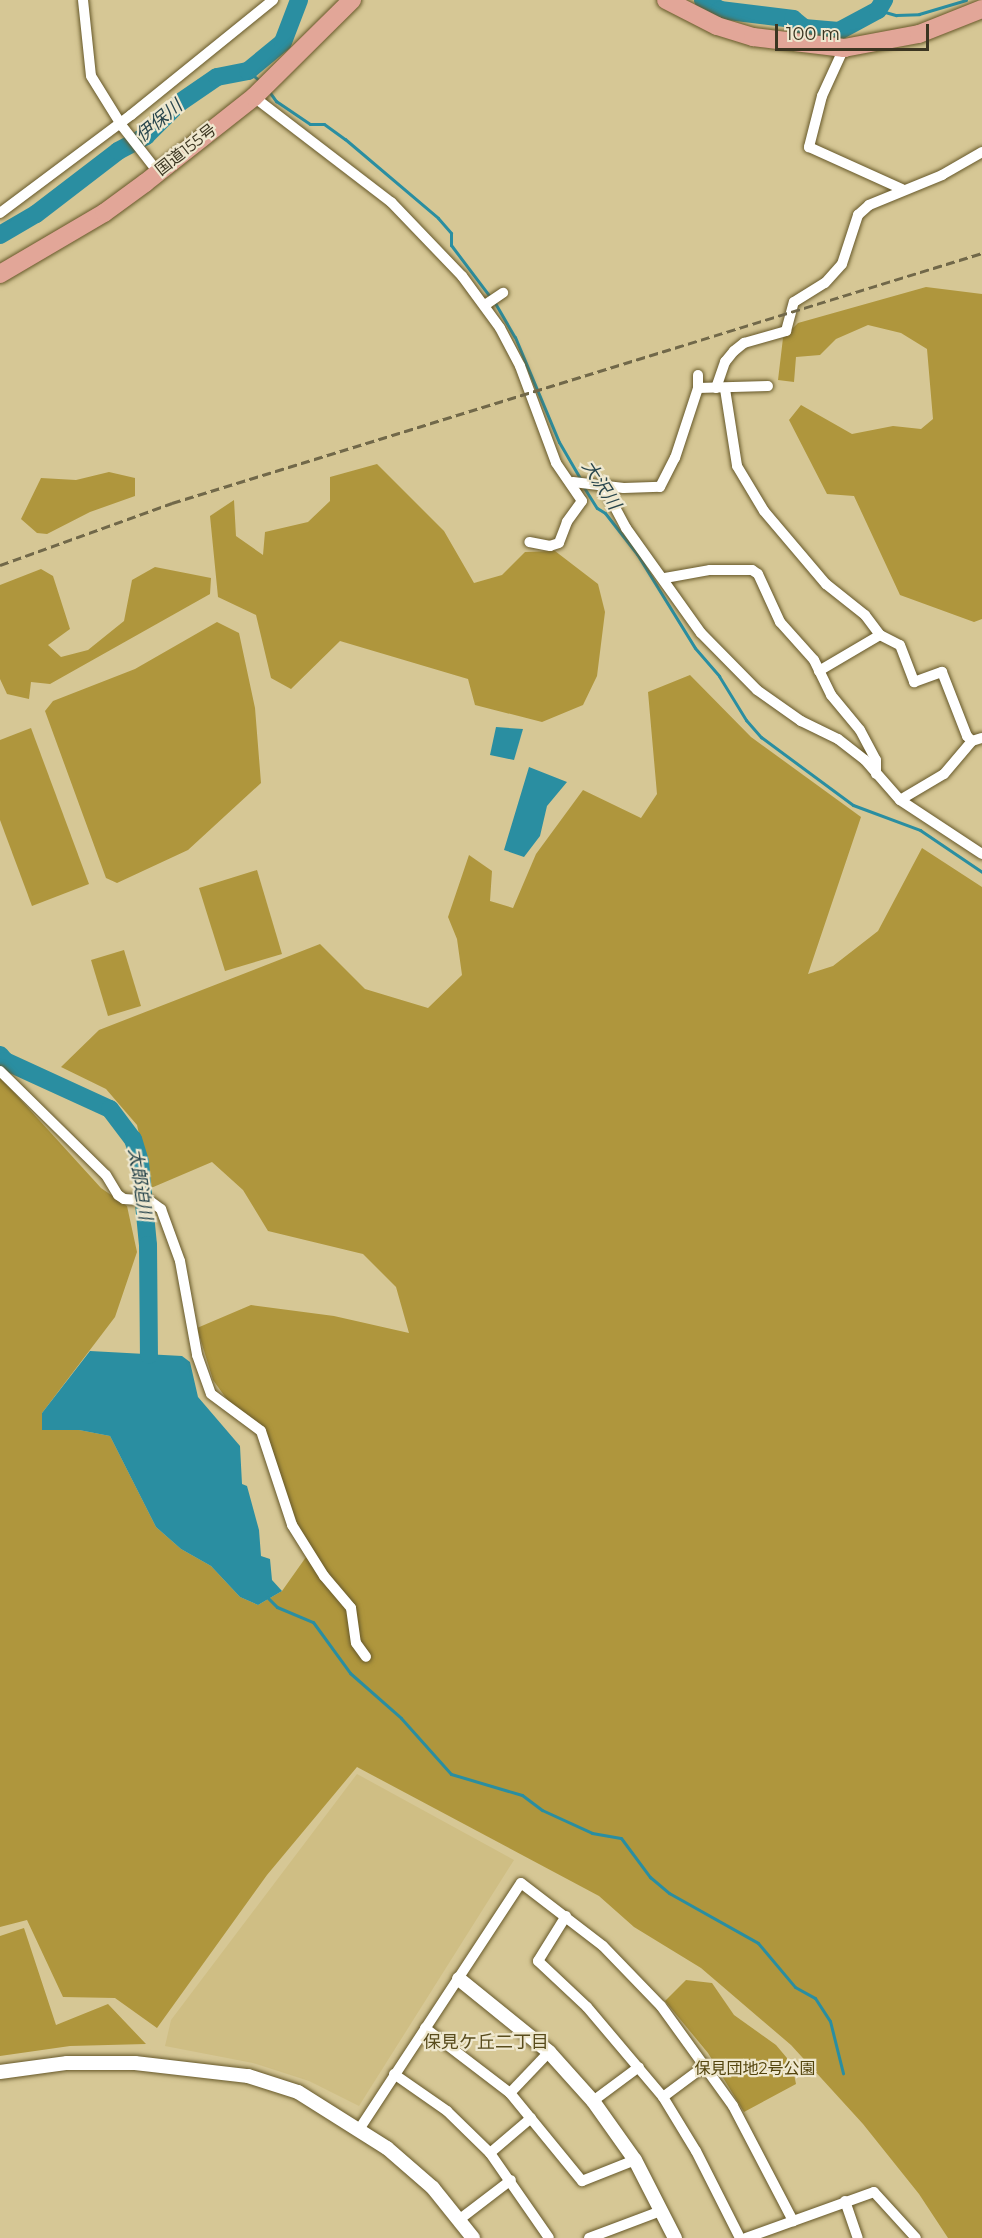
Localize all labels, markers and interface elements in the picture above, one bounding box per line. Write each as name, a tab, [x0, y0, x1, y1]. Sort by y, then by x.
scale bar	[778, 12, 932, 50]
text: 100 m	[786, 23, 840, 45]
water label: 伊保川	[131, 95, 187, 147]
street label: 国道155号	[152, 120, 220, 180]
water label: 大沢川	[577, 456, 625, 514]
water label: 太郎迫川	[124, 1147, 156, 1221]
district label: 保見ケ丘二丁目	[423, 2031, 549, 2053]
park label: 保見団地2号公園	[694, 2059, 816, 2079]

